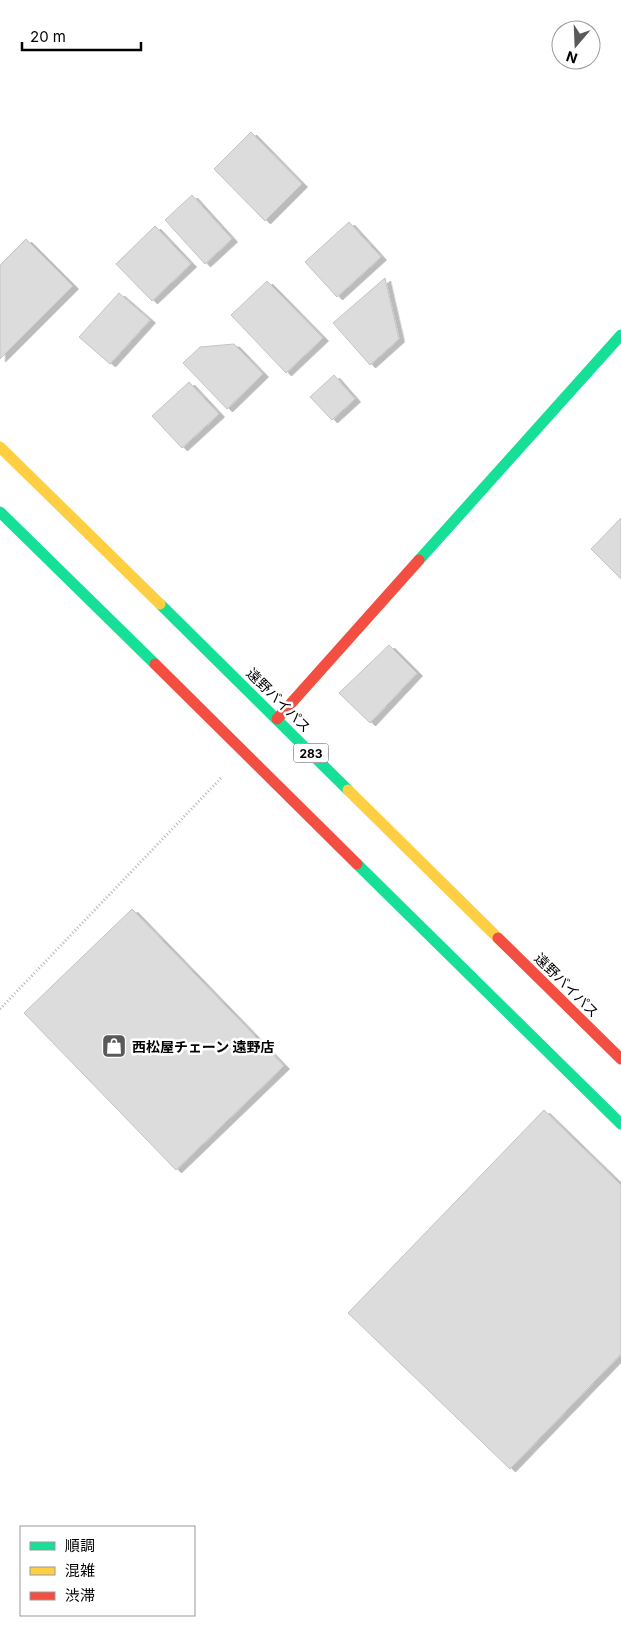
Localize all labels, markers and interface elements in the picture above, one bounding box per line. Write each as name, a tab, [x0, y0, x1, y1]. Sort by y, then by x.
scale bar	[22, 20, 141, 52]
north arrow	[551, 20, 601, 70]
text: 20 m	[30, 27, 66, 46]
text: N	[564, 48, 579, 68]
street label: 遠野バイパス	[243, 664, 315, 736]
road number: 283	[294, 744, 328, 762]
street label: 遠野バイパス	[531, 949, 603, 1021]
shop icon: 西松屋チェーン 遠野店	[101, 1033, 127, 1059]
place label: 西松屋チェーン 遠野店	[132, 1038, 275, 1055]
legend	[20, 1526, 195, 1616]
text: 順調	[65, 1536, 95, 1555]
text: 混雑	[65, 1561, 95, 1580]
text: 渋滞	[65, 1586, 95, 1605]

